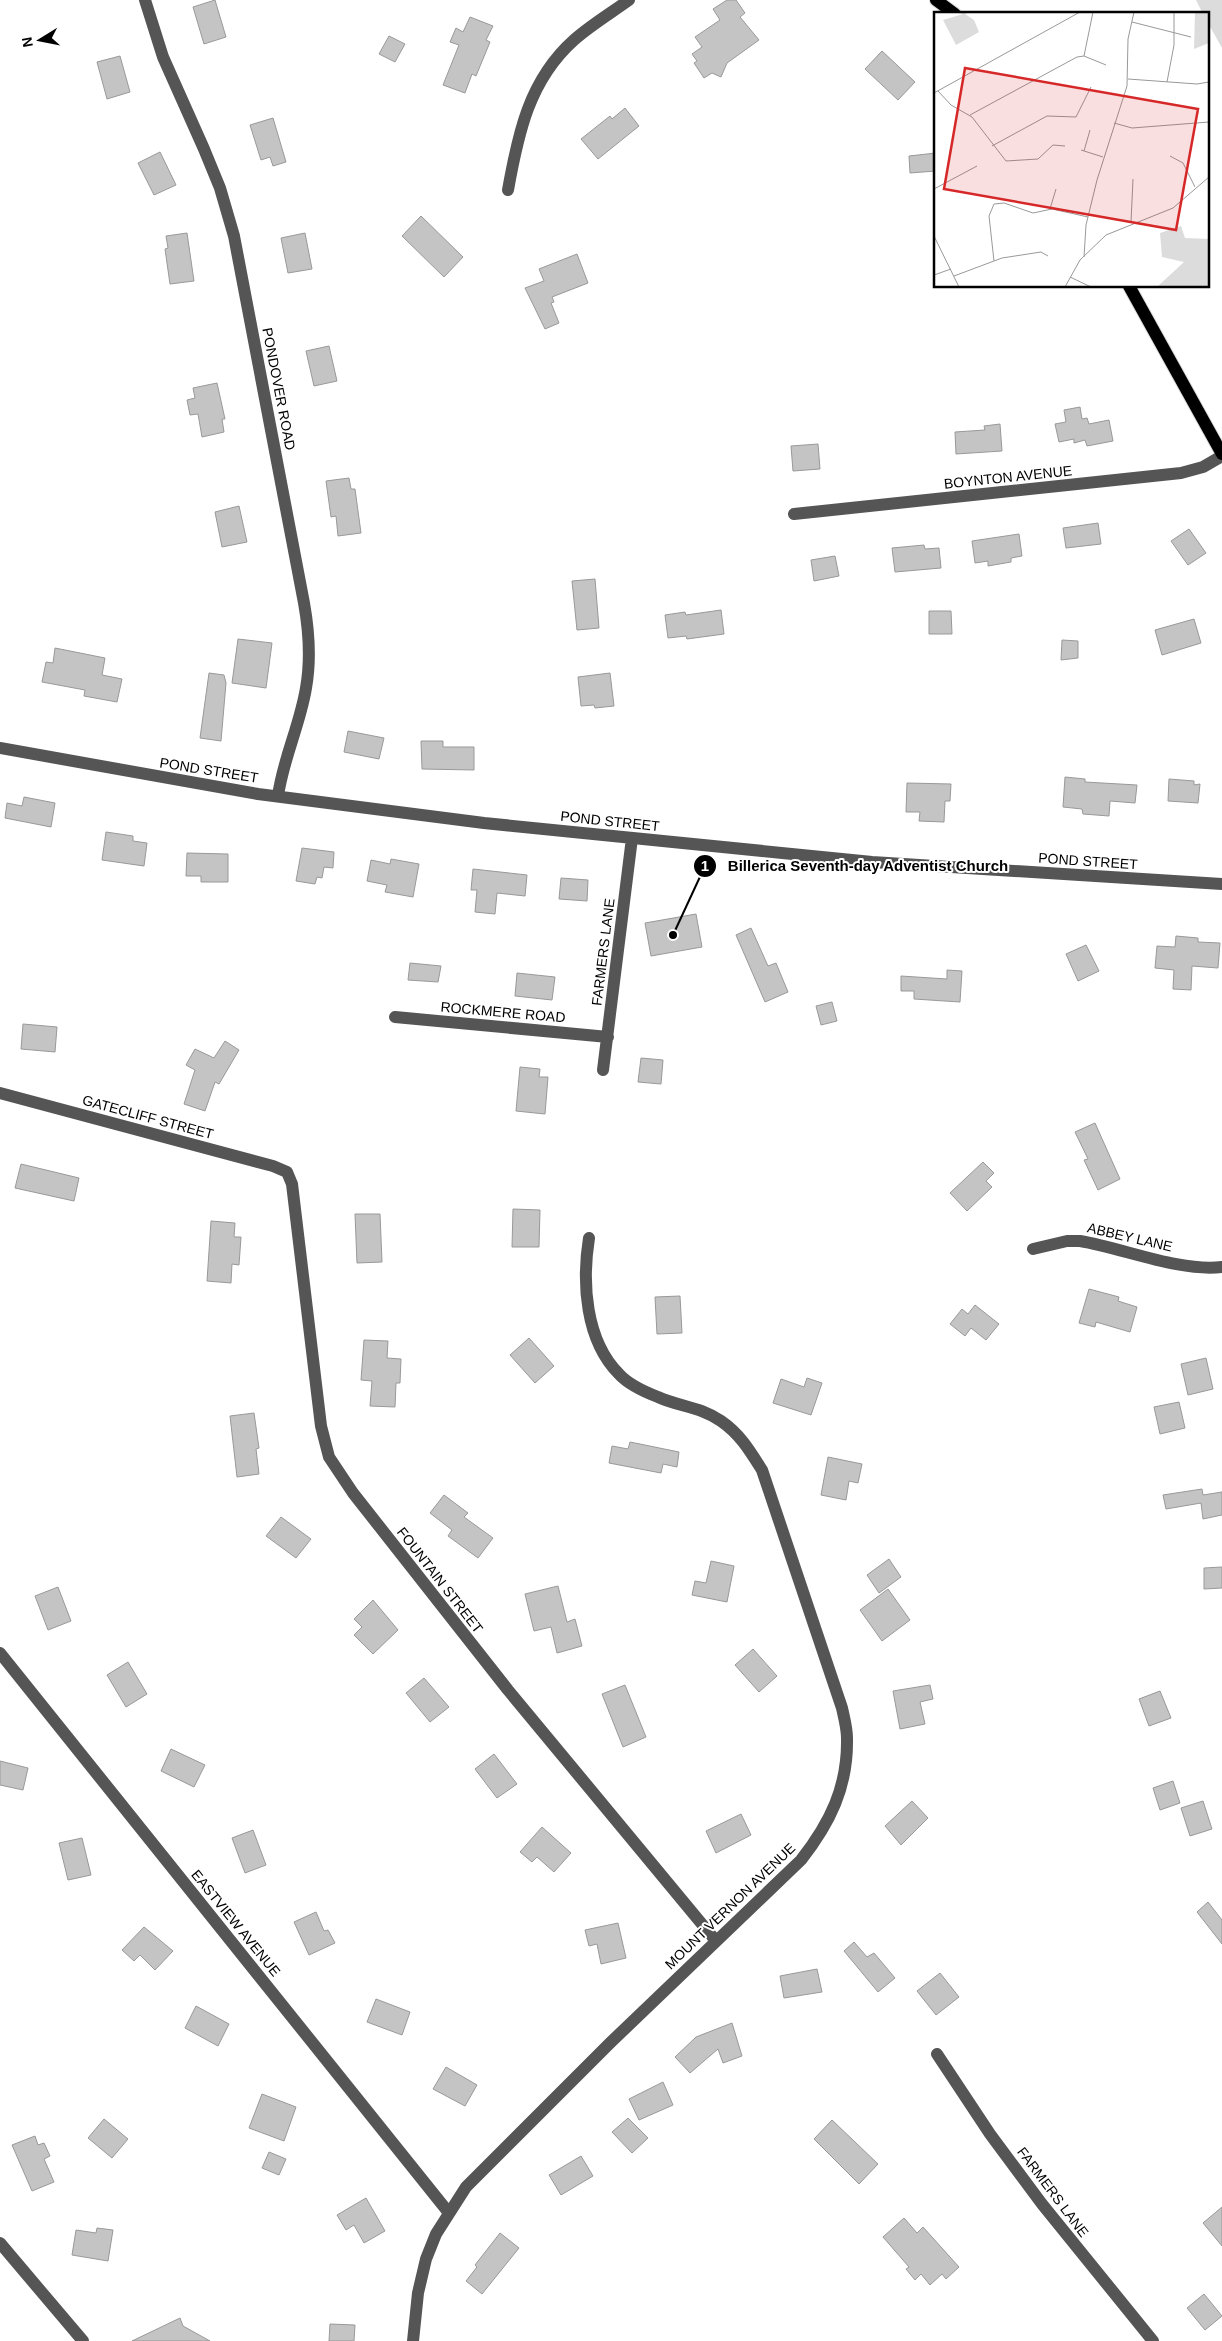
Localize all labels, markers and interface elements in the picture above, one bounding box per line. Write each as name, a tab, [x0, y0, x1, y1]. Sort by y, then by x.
inset map	[934, 12, 1210, 288]
north arrow	[15, 15, 65, 65]
text: N	[18, 36, 36, 49]
street label: PONDOVER ROAD	[259, 326, 299, 452]
street label: BOYNTON AVENUE	[943, 462, 1073, 492]
street label: POND STREET	[159, 754, 260, 786]
street label: POND STREET	[560, 808, 661, 834]
street label: POND STREET	[1038, 850, 1139, 872]
callout: Billerica Seventh-day Adventist Church	[693, 851, 1018, 881]
text: 1	[701, 857, 709, 874]
text: Billerica Seventh-day Adventist Church	[728, 857, 1008, 874]
street label: FARMERS LANE	[588, 897, 618, 1007]
street label: ROCKMERE ROAD	[440, 999, 566, 1025]
street label: GATECLIFF STREET	[81, 1092, 216, 1142]
street label: ABBEY LANE	[1086, 1219, 1174, 1255]
street label: FOUNTAIN STREET	[394, 1524, 486, 1636]
street label: MOUNT VERNON AVENUE	[662, 1840, 798, 1972]
street label: EASTVIEW AVENUE	[188, 1867, 284, 1979]
street label: FARMERS LANE	[1014, 2144, 1092, 2240]

